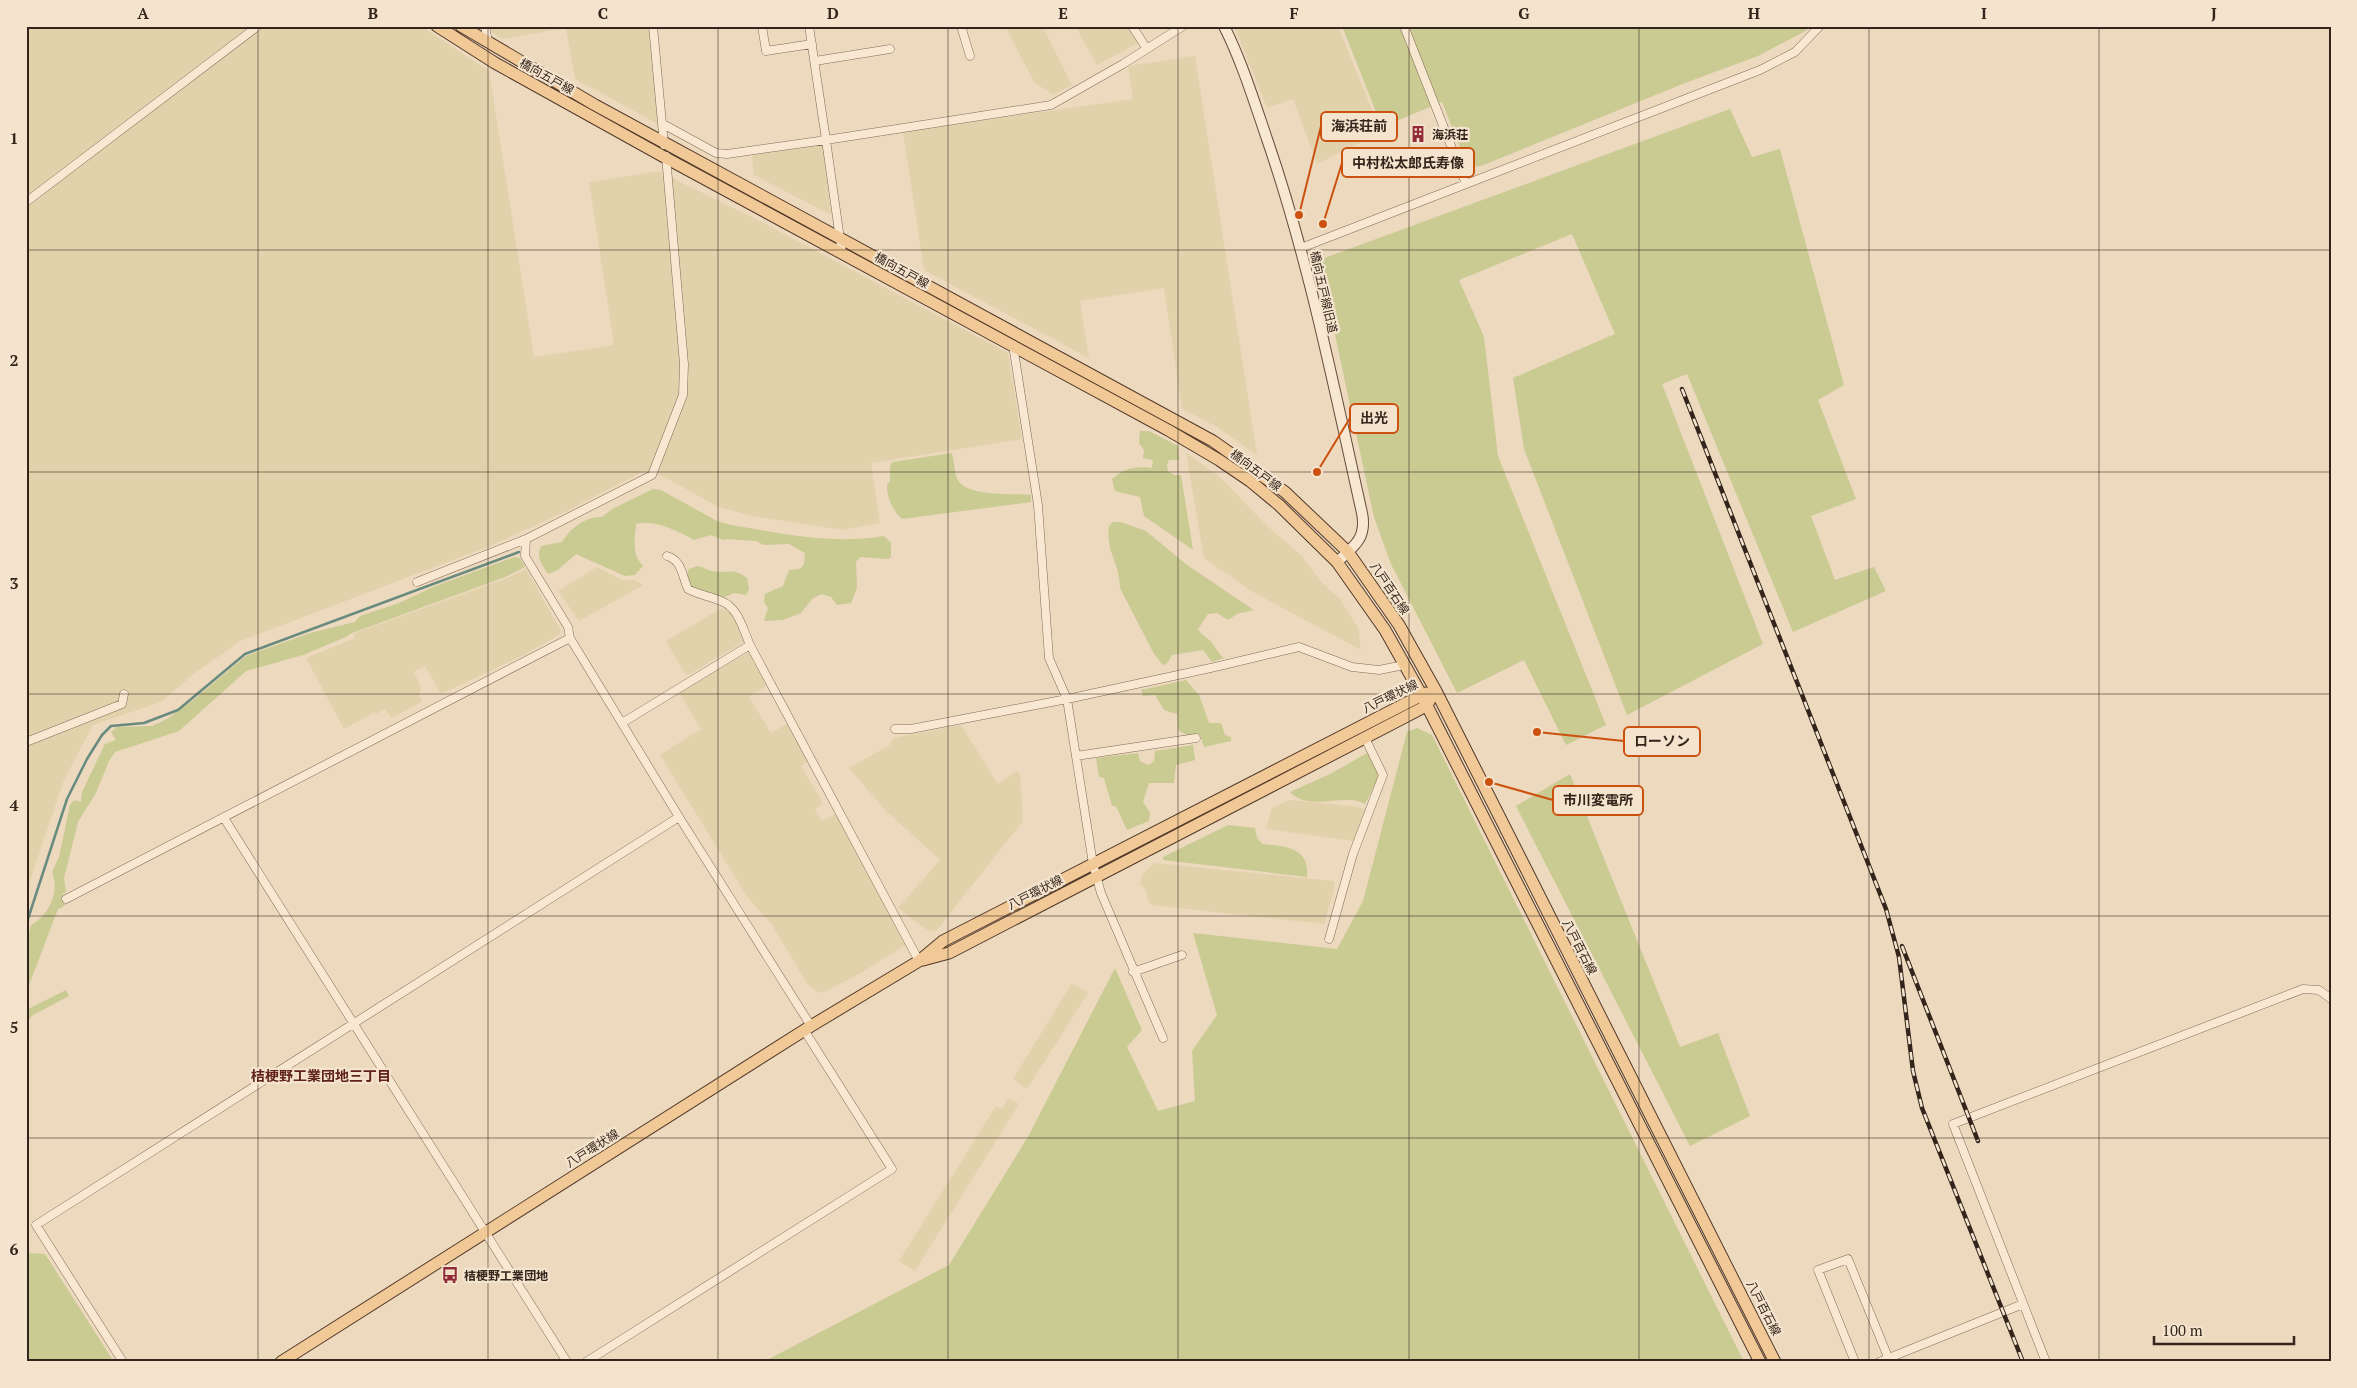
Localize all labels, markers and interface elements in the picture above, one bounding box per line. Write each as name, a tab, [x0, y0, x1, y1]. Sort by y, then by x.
text: A	[137, 2, 149, 24]
text: B	[368, 2, 378, 24]
text: C	[598, 2, 608, 24]
text: D	[827, 2, 839, 24]
text: E	[1058, 2, 1068, 24]
text: F	[1289, 2, 1299, 24]
text: G	[1518, 2, 1530, 24]
text: H	[1748, 2, 1760, 24]
text: I	[1981, 2, 1987, 24]
text: J	[2211, 2, 2217, 24]
street label: 橋向五戸線	[517, 55, 577, 97]
callout: 海浜荘前	[1321, 112, 1397, 141]
text: 海浜荘前	[1331, 116, 1387, 135]
building icon: 海浜荘	[1408, 124, 1428, 144]
text: 1	[9, 127, 19, 149]
place label: 海浜荘	[1432, 127, 1468, 142]
callout: 中村松太郎氏寿像	[1342, 148, 1474, 177]
text: 中村松太郎氏寿像	[1352, 153, 1464, 172]
street label: 橋向五戸線	[872, 249, 932, 291]
street label: 橋向五戸線旧道	[1307, 249, 1341, 335]
text: 2	[9, 349, 19, 371]
callout: 出光	[1350, 404, 1398, 433]
text: 出光	[1360, 408, 1388, 427]
street label: 橋向五戸線	[1228, 446, 1284, 494]
street label: 八戸百石線	[1367, 559, 1413, 617]
text: 3	[9, 572, 19, 594]
street label: 八戸環状線	[1360, 676, 1420, 716]
callout: ローソン	[1624, 727, 1700, 756]
text: ローソン	[1634, 731, 1690, 750]
callout: 市川変電所	[1553, 786, 1643, 815]
text: 市川変電所	[1563, 790, 1633, 809]
text: 4	[9, 794, 19, 816]
street label: 八戸環状線	[1005, 872, 1065, 912]
street label: 八戸百石線	[1560, 917, 1600, 977]
text: 5	[9, 1016, 19, 1038]
district label: 桔梗野工業団地三丁目	[251, 1066, 391, 1085]
street label: 八戸環状線	[563, 1126, 621, 1170]
text: 6	[9, 1238, 19, 1260]
bus stop icon: 桔梗野工業団地	[440, 1265, 460, 1285]
place label: 桔梗野工業団地	[464, 1268, 548, 1283]
street label: 八戸百石線	[1744, 1278, 1784, 1338]
scale bar	[2154, 1313, 2294, 1345]
text: 100 m	[2162, 1320, 2203, 1340]

